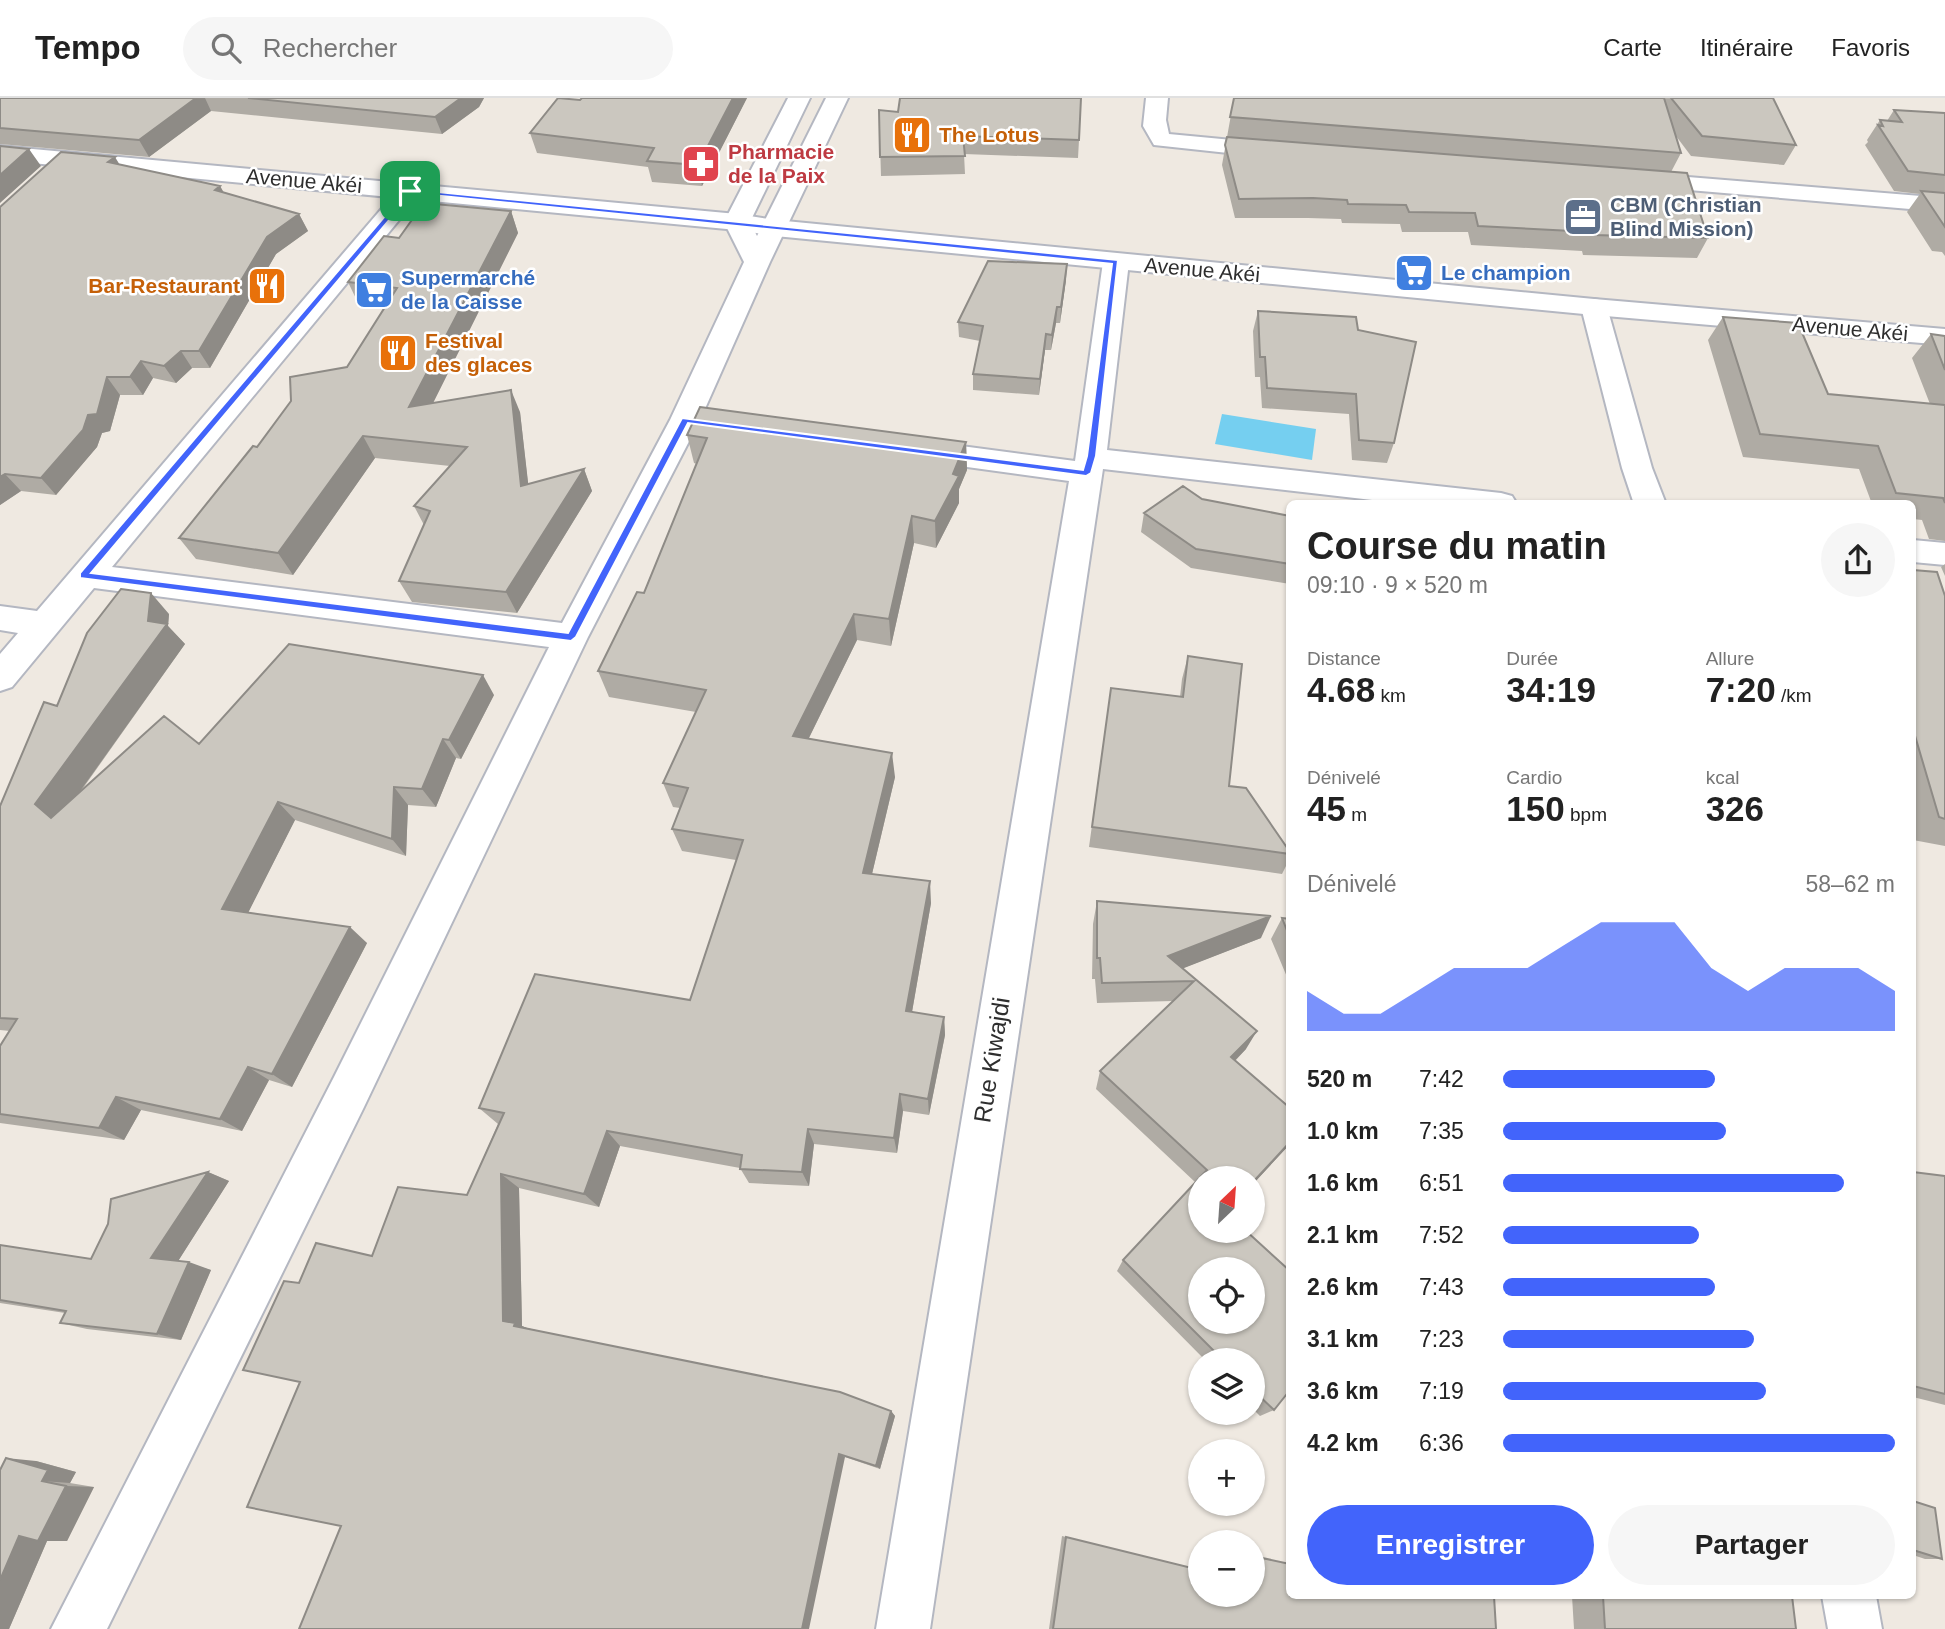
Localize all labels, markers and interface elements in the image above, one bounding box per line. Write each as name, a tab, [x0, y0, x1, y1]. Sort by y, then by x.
search box	[183, 17, 673, 80]
text: Tempo	[35, 29, 141, 66]
icon: search	[207, 29, 245, 67]
text: Rechercher	[263, 33, 397, 63]
text: Carte	[1603, 34, 1662, 61]
text: Itinéraire	[1700, 34, 1793, 61]
text: Favoris	[1831, 34, 1910, 61]
restaurant icon: The Lotus	[891, 114, 933, 156]
place label: The Lotus	[939, 123, 1039, 146]
place label: Pharmacie de la Paix	[728, 140, 834, 187]
pharmacy icon: Pharmacie de la Paix	[680, 143, 722, 185]
pin	[380, 161, 440, 221]
street label: Avenue Akéi	[245, 164, 363, 197]
icon: arrive	[391, 172, 429, 210]
place label: CBM (Christian Blind Mission)	[1610, 193, 1762, 240]
office icon: CBM (Christian Blind Mission)	[1562, 196, 1604, 238]
supermarket icon: Le champion	[1393, 252, 1435, 294]
street label: Avenue Akéi	[1143, 253, 1261, 286]
place label: Le champion	[1441, 261, 1571, 284]
restaurant icon: Bar-Restaurant	[246, 265, 288, 307]
place label: Supermarché de la Caisse	[401, 266, 535, 313]
supermarket icon: Supermarché de la Caisse	[353, 269, 395, 311]
place label: Bar-Restaurant	[88, 274, 240, 297]
street label: Avenue Akéi	[1791, 312, 1909, 345]
place label: Festival des glaces	[425, 329, 532, 376]
restaurant icon: Festival des glaces	[377, 332, 419, 374]
button: share	[1821, 523, 1895, 597]
text: Course du matin	[1307, 525, 1607, 567]
text: 09:10 · 9 × 520 m	[1307, 572, 1488, 598]
text: Distance	[1307, 648, 1381, 669]
text: Durée	[1506, 648, 1558, 669]
text: Allure	[1706, 648, 1754, 669]
text: 4.68	[1307, 670, 1375, 709]
text: 34:19	[1506, 670, 1596, 709]
text: 7:20	[1706, 670, 1776, 709]
text: km	[1375, 685, 1406, 706]
text: /km	[1776, 685, 1812, 706]
text: Dénivelé	[1307, 767, 1381, 788]
text: Cardio	[1506, 767, 1562, 788]
text: kcal	[1706, 767, 1739, 788]
text: 45	[1307, 789, 1346, 828]
text: 150	[1506, 789, 1565, 828]
text: 326	[1706, 789, 1764, 828]
text: m	[1346, 804, 1367, 825]
text: bpm	[1565, 804, 1607, 825]
text: Dénivelé	[1307, 871, 1397, 897]
text: 58–62 m	[1805, 871, 1895, 897]
street label: Rue Kiwajdi	[968, 995, 1015, 1125]
text: 520 m	[1307, 1066, 1372, 1092]
text: 7:42	[1419, 1066, 1464, 1092]
text: 1.0 km	[1307, 1118, 1379, 1144]
text: 7:35	[1419, 1118, 1464, 1144]
north arrow	[1188, 1166, 1265, 1242]
map controls	[1188, 1166, 1265, 1607]
text: 1.6 km	[1307, 1170, 1379, 1196]
text: 6:51	[1419, 1170, 1464, 1196]
text: 2.1 km	[1307, 1222, 1379, 1248]
text: 7:52	[1419, 1222, 1464, 1248]
button: locate	[1188, 1257, 1265, 1334]
text: 2.6 km	[1307, 1274, 1379, 1300]
text: 7:43	[1419, 1274, 1464, 1300]
text: 3.1 km	[1307, 1326, 1379, 1352]
text: 7:23	[1419, 1326, 1464, 1352]
button: layers	[1188, 1348, 1265, 1425]
text: 3.6 km	[1307, 1378, 1379, 1404]
text: 7:19	[1419, 1378, 1464, 1404]
text: 4.2 km	[1307, 1430, 1379, 1456]
text: 6:36	[1419, 1430, 1464, 1456]
button: +	[1188, 1439, 1265, 1516]
button: Enregistrer	[1307, 1505, 1594, 1585]
button: Partager	[1608, 1505, 1895, 1585]
button: −	[1188, 1530, 1265, 1607]

